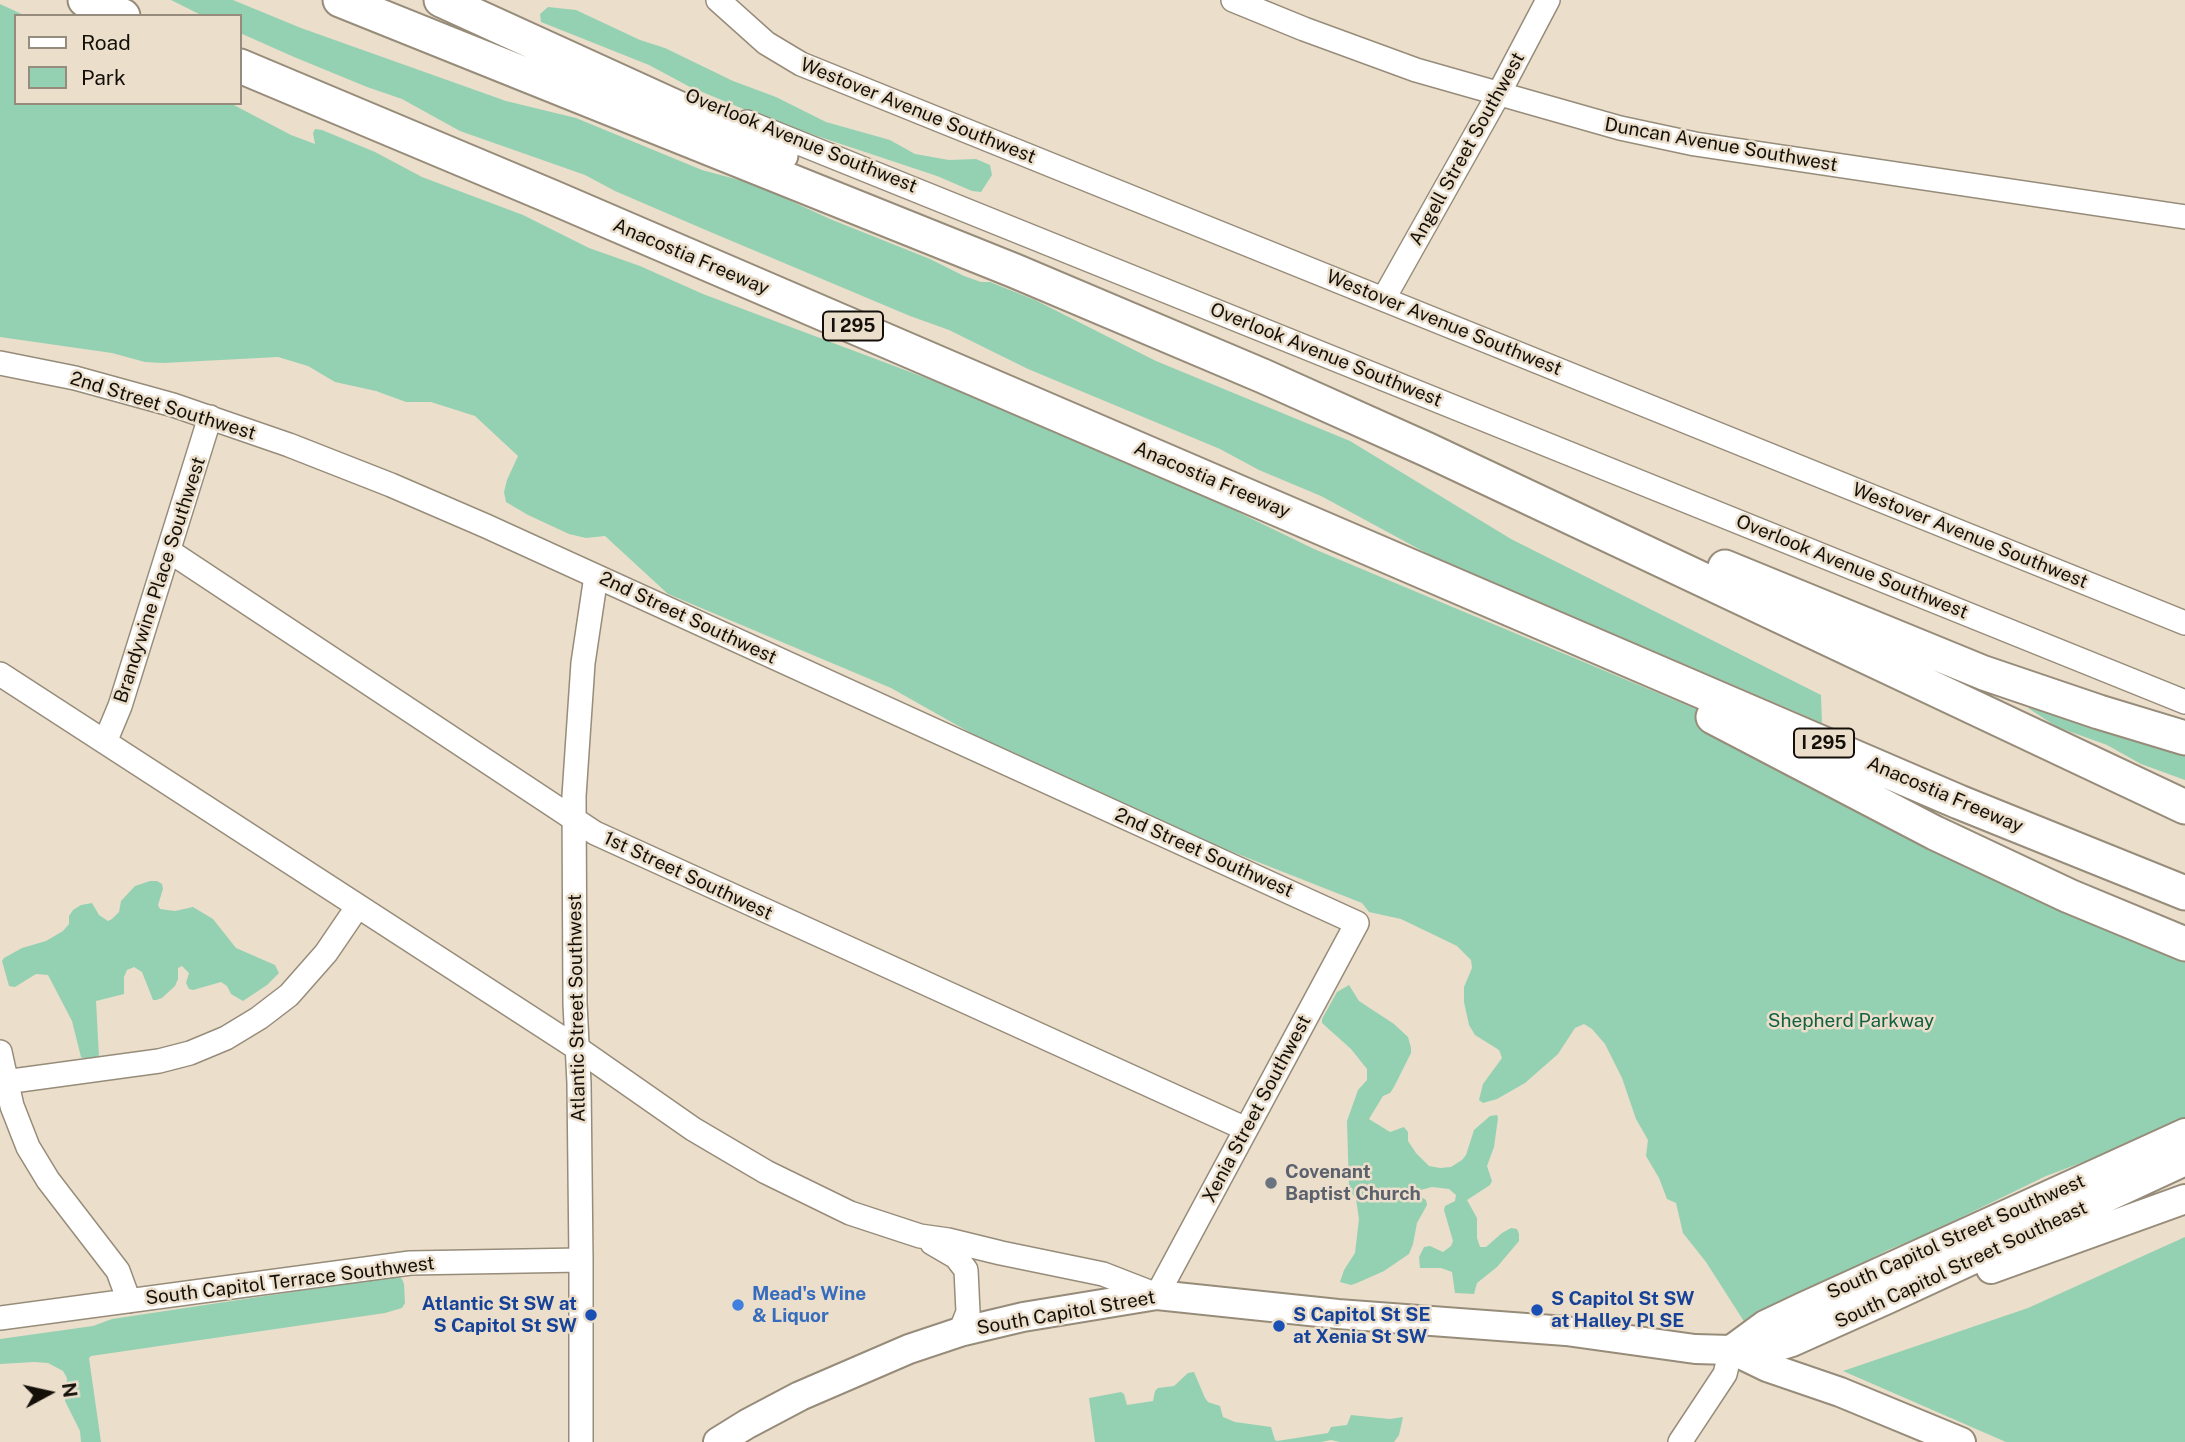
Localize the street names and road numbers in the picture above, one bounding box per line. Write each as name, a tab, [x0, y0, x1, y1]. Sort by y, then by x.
street label: Angell Street Southwest	[1404, 48, 1530, 250]
street label: Westover Avenue Southwest	[797, 53, 1039, 169]
street label: Overlook Avenue Southwest	[682, 84, 920, 198]
street label: Duncan Avenue Southwest	[1603, 113, 1839, 177]
street label: Anacostia Freeway	[610, 214, 772, 300]
street label: Westover Avenue Southwest	[1323, 265, 1565, 381]
street label: Overlook Avenue Southwest	[1207, 298, 1445, 412]
road number: I 295	[823, 312, 883, 340]
street label: 2nd Street Southwest	[67, 367, 259, 445]
street label: Anacostia Freeway	[1131, 437, 1293, 523]
street label: Brandywine Place Southwest	[109, 454, 211, 706]
street label: Westover Avenue Southwest	[1849, 478, 2091, 594]
street label: Overlook Avenue Southwest	[1733, 510, 1971, 624]
street label: 2nd Street Southwest	[596, 567, 780, 669]
road number: I 295	[1794, 728, 1854, 758]
street label: Anacostia Freeway	[1864, 752, 2026, 838]
street label: 2nd Street Southwest	[1111, 803, 1297, 903]
street label: 1st Street Southwest	[600, 827, 776, 925]
street label: Atlantic Street Southwest	[564, 894, 590, 1122]
street label: Xenia Street Southwest	[1198, 1011, 1316, 1207]
street label: South Capitol Street Southwest	[1824, 1170, 2088, 1304]
street label: South Capitol Street Southeast	[1831, 1196, 2091, 1334]
street label: South Capitol Terrace Southwest	[144, 1252, 436, 1310]
street label: South Capitol Street	[975, 1286, 1157, 1340]

